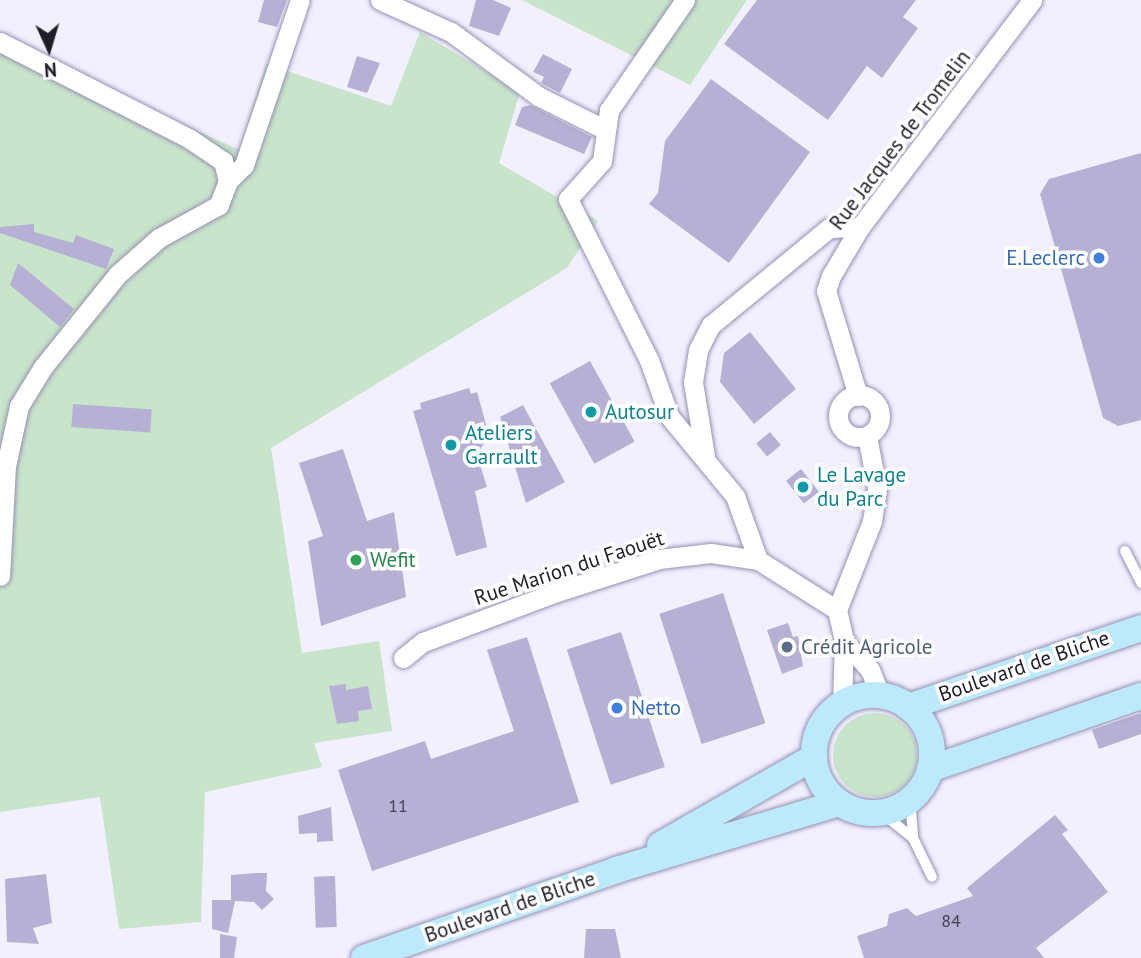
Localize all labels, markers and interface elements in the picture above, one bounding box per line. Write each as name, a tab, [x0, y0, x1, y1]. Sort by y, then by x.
north arrow	[14, 14, 84, 84]
street label: Rue Jacques de Tromelin	[824, 45, 976, 235]
text: N	[43, 58, 58, 82]
place label: E.Leclerc	[1006, 245, 1085, 271]
marker: E.Leclerc	[1091, 250, 1107, 266]
place label: Autosur	[605, 399, 674, 425]
marker: Autosur	[583, 404, 599, 420]
place label: Ateliers Garrault	[465, 420, 538, 470]
marker: Ateliers Garrault	[443, 437, 459, 453]
place label: Le Lavage du Parc	[817, 462, 906, 512]
marker: Le Lavage du Parc	[795, 479, 811, 495]
street label: Rue Marion du Faouët	[471, 525, 667, 611]
place label: Wefit	[370, 547, 416, 573]
marker: Wefit	[348, 552, 364, 568]
street label: Boulevard de Bliche	[935, 625, 1113, 707]
place label: Crédit Agricole	[801, 634, 933, 660]
marker: Crédit Agricole	[779, 639, 795, 655]
place label: Netto	[631, 695, 681, 721]
marker: Netto	[609, 700, 625, 716]
house number: 11	[388, 795, 408, 817]
street label: Boulevard de Bliche	[421, 866, 599, 948]
house number: 84	[941, 910, 961, 932]

